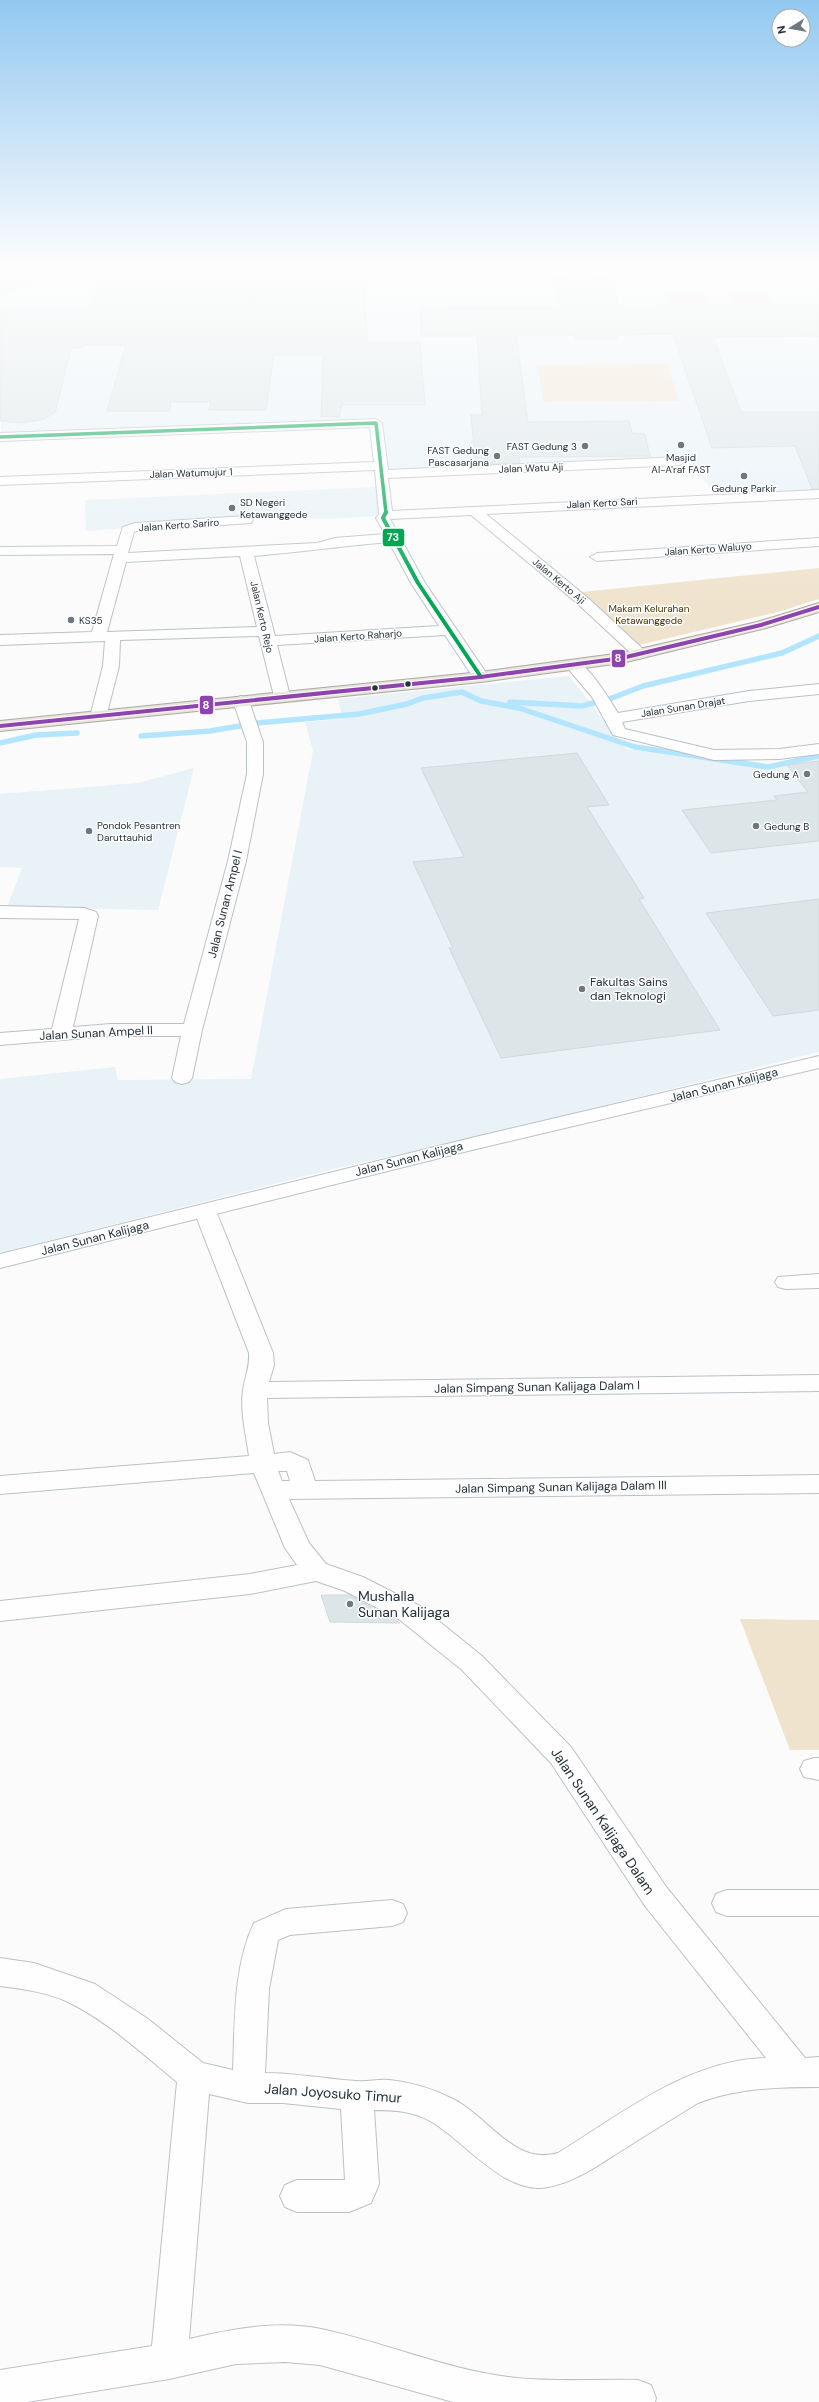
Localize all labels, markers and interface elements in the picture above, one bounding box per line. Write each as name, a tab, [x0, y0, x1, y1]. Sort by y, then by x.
north arrow	[771, 8, 811, 48]
text: N	[774, 25, 789, 35]
place label: FAST Gedung 3	[507, 440, 577, 453]
marker: Masjid Al-A'raf FAST	[676, 440, 686, 450]
marker: FAST Gedung 3	[580, 441, 590, 451]
place label: FAST Gedung Pascasarjana	[427, 444, 489, 469]
marker: FAST Gedung Pascasarjana	[492, 451, 502, 461]
place label: Masjid Al-A'raf FAST	[651, 451, 711, 476]
street label: Jalan Watu Aji	[498, 460, 564, 476]
street label: Jalan Watumujur 1	[149, 465, 233, 481]
marker: Gedung Parkir	[739, 471, 749, 481]
place label: Gedung Parkir	[711, 482, 777, 495]
street label: Jalan Kerto Sari	[566, 495, 638, 511]
place label: SD Negeri Ketawanggede	[240, 496, 308, 521]
marker: SD Negeri Ketawanggede	[227, 503, 237, 513]
street label: Jalan Kerto Sariro	[138, 516, 220, 534]
line badge: 73	[382, 528, 405, 547]
text: 73	[387, 530, 399, 544]
street label: Jalan Kerto Waluyo	[664, 539, 752, 559]
street label: Jalan Kerto Aji	[530, 555, 588, 607]
street label: Jalan Kerto Rejo	[247, 580, 277, 654]
park label: Makam Kelurahan Ketawanggede	[608, 602, 690, 627]
place label: KS35	[79, 614, 103, 627]
marker: KS35	[66, 615, 76, 625]
street label: Jalan Kerto Raharjo	[314, 626, 403, 646]
line badge: 8	[611, 649, 626, 668]
text: 8	[615, 651, 622, 665]
unlabelled marker	[403, 679, 413, 689]
unlabelled marker	[370, 683, 380, 693]
street label: Jalan Sunan Drajat	[640, 694, 726, 720]
line badge: 8	[199, 695, 214, 715]
text: 8	[203, 698, 210, 712]
place label: Gedung A	[753, 768, 799, 781]
marker: Gedung A	[802, 769, 812, 779]
place label: Pondok Pesantren Daruttauhid	[97, 819, 181, 844]
place label: Gedung B	[764, 820, 809, 833]
marker: Gedung B	[751, 821, 761, 831]
marker: Pondok Pesantren Daruttauhid	[84, 826, 94, 836]
street label: Jalan Sunan Ampel I	[204, 848, 246, 960]
place label: Fakultas Sains dan Teknologi	[590, 974, 668, 1004]
marker: Fakultas Sains dan Teknologi	[577, 984, 587, 994]
street label: Jalan Sunan Ampel II	[39, 1022, 153, 1044]
street label: Jalan Sunan Kalijaga	[668, 1064, 780, 1106]
street label: Jalan Sunan Kalijaga	[353, 1138, 465, 1180]
street label: Jalan Sunan Kalijaga	[39, 1217, 151, 1259]
street label: Jalan Simpang Sunan Kalijaga Dalam I	[434, 1377, 640, 1397]
street label: Jalan Simpang Sunan Kalijaga Dalam III	[455, 1477, 667, 1497]
place label: Mushalla Sunan Kalijaga	[358, 1587, 450, 1621]
marker: Mushalla Sunan Kalijaga	[345, 1599, 355, 1609]
street label: Jalan Sunan Kalijaga Dalam	[547, 1744, 659, 1898]
street label: Jalan Joyosuko Timur	[264, 2079, 402, 2107]

